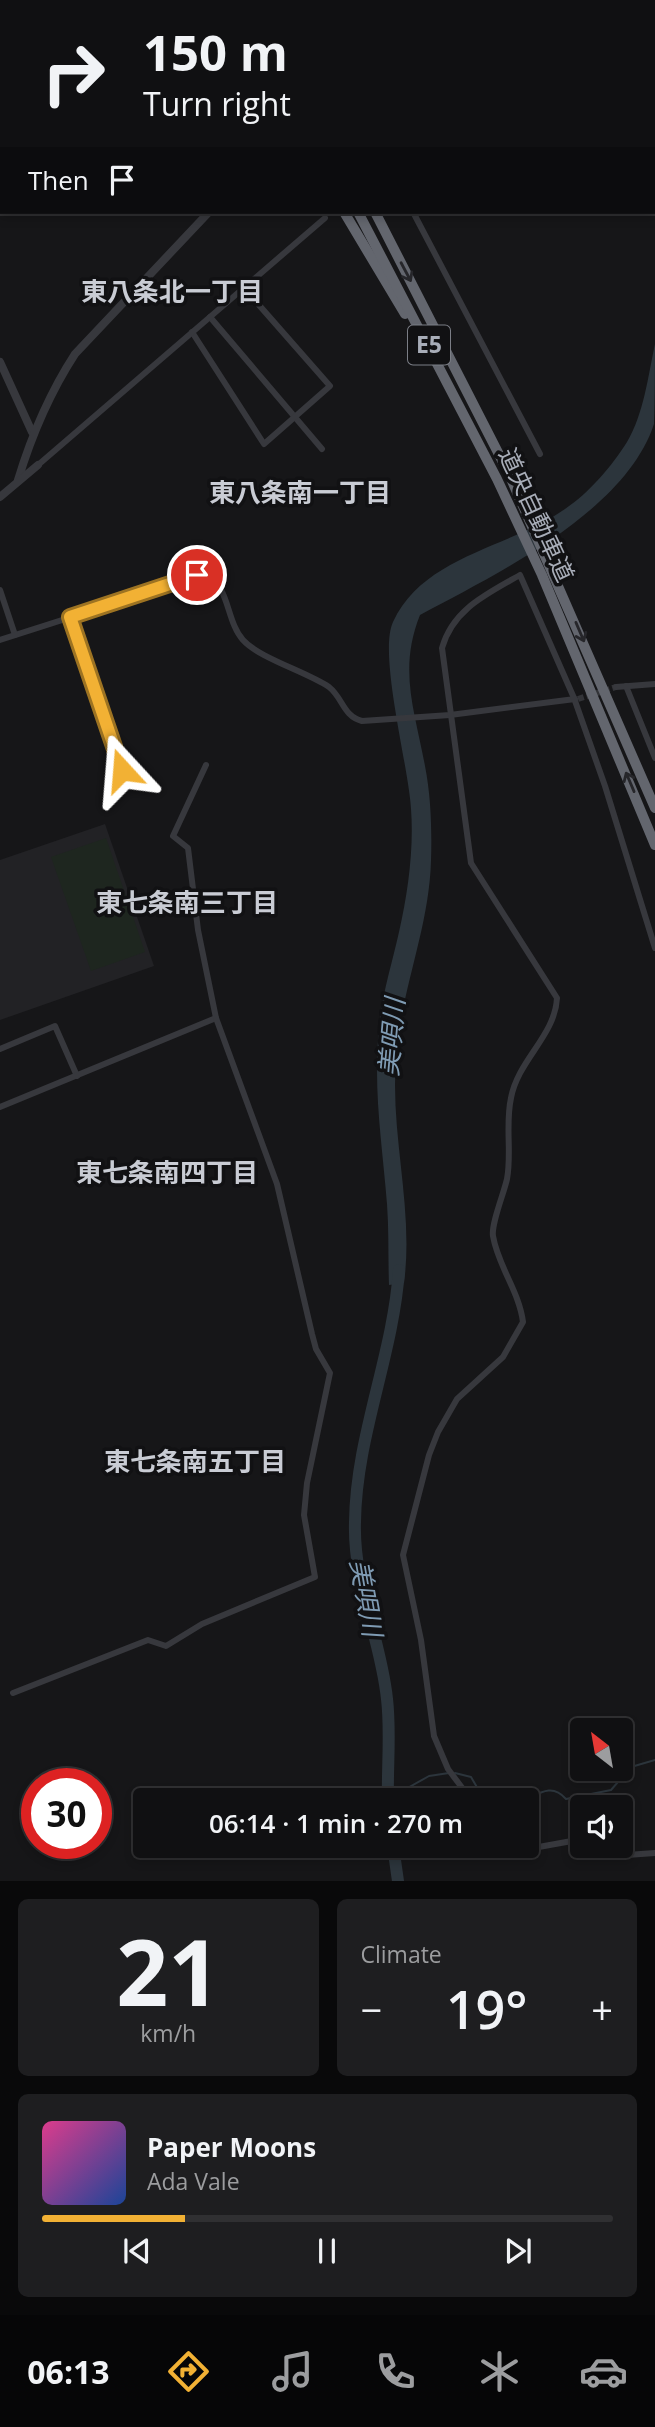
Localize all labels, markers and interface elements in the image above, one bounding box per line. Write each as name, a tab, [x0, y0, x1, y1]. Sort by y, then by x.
text: 150 m	[143, 19, 288, 85]
icon: right	[28, 28, 119, 119]
text: Turn right	[143, 82, 291, 125]
icon: arrive	[103, 161, 141, 199]
text: Then	[28, 162, 89, 198]
one-way arrow	[399, 262, 413, 282]
district label: 東八条北一丁目	[81, 273, 263, 309]
road number: E5	[408, 326, 450, 364]
street label: 道央自動車道	[492, 442, 583, 587]
district label: 東八条南一丁目	[209, 474, 391, 510]
pin	[167, 545, 227, 605]
icon: arrive	[178, 556, 216, 594]
one-way arrow	[574, 621, 587, 642]
position arrow	[85, 733, 159, 807]
one-way arrow	[623, 771, 636, 793]
district label: 東七条南三丁目	[96, 884, 278, 920]
water label: 美唄川	[370, 994, 413, 1077]
district label: 東七条南四丁目	[76, 1154, 258, 1190]
district label: 東七条南五丁目	[104, 1443, 286, 1479]
water label: 美唄川	[342, 1556, 392, 1642]
north arrow	[570, 1718, 634, 1782]
map controls	[570, 1718, 633, 1858]
speed limit sign: 30	[21, 1768, 112, 1859]
button: sound	[570, 1795, 633, 1858]
text: 06:14 · 1 min · 270 m	[209, 1805, 463, 1841]
text: 21	[116, 1909, 220, 2033]
text: Climate	[361, 1938, 442, 1970]
text: 19°	[446, 1973, 528, 2044]
text: −	[361, 1983, 382, 2035]
text: +	[591, 1983, 613, 2035]
text: km/h	[140, 2017, 196, 2049]
text: Paper Moons	[147, 2129, 316, 2165]
text: Ada Vale	[147, 2165, 240, 2197]
icon: previous	[118, 2232, 156, 2270]
icon: pause	[308, 2232, 346, 2270]
icon: next	[499, 2232, 537, 2270]
icon: directions	[164, 2347, 213, 2396]
icon: music	[268, 2347, 317, 2396]
icon: phone	[371, 2347, 420, 2396]
icon: climate	[475, 2347, 524, 2396]
icon: car	[579, 2347, 628, 2396]
text: 06:13	[27, 2350, 110, 2393]

